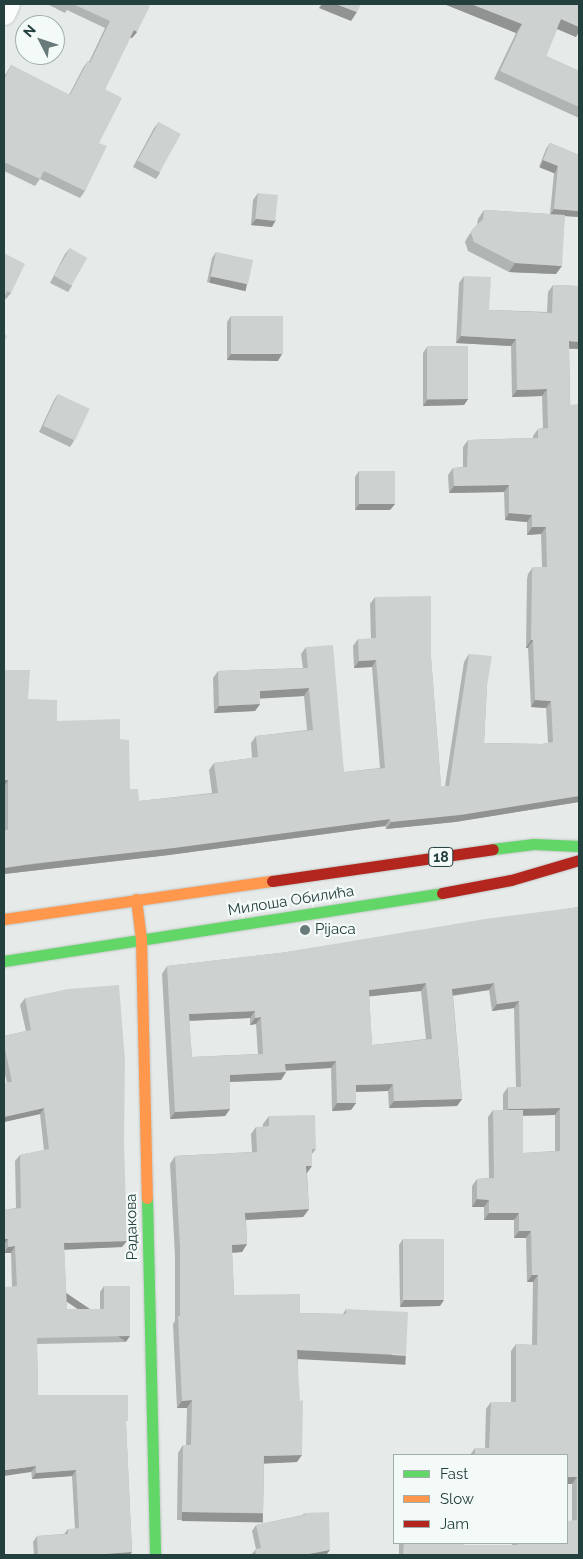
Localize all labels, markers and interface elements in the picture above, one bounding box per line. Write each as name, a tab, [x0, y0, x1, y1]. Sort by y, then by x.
north arrow	[15, 15, 65, 65]
text: N	[20, 22, 39, 40]
road number: 18	[427, 846, 455, 869]
street label: Милоша Обилића	[227, 882, 355, 920]
place label: Pijaca	[315, 921, 356, 939]
marker: Pijaca	[299, 924, 311, 936]
street label: Радакова	[122, 1193, 142, 1261]
legend	[393, 1454, 568, 1544]
text: Fast	[440, 1465, 468, 1483]
text: Slow	[440, 1490, 474, 1508]
text: Jam	[440, 1515, 469, 1533]

